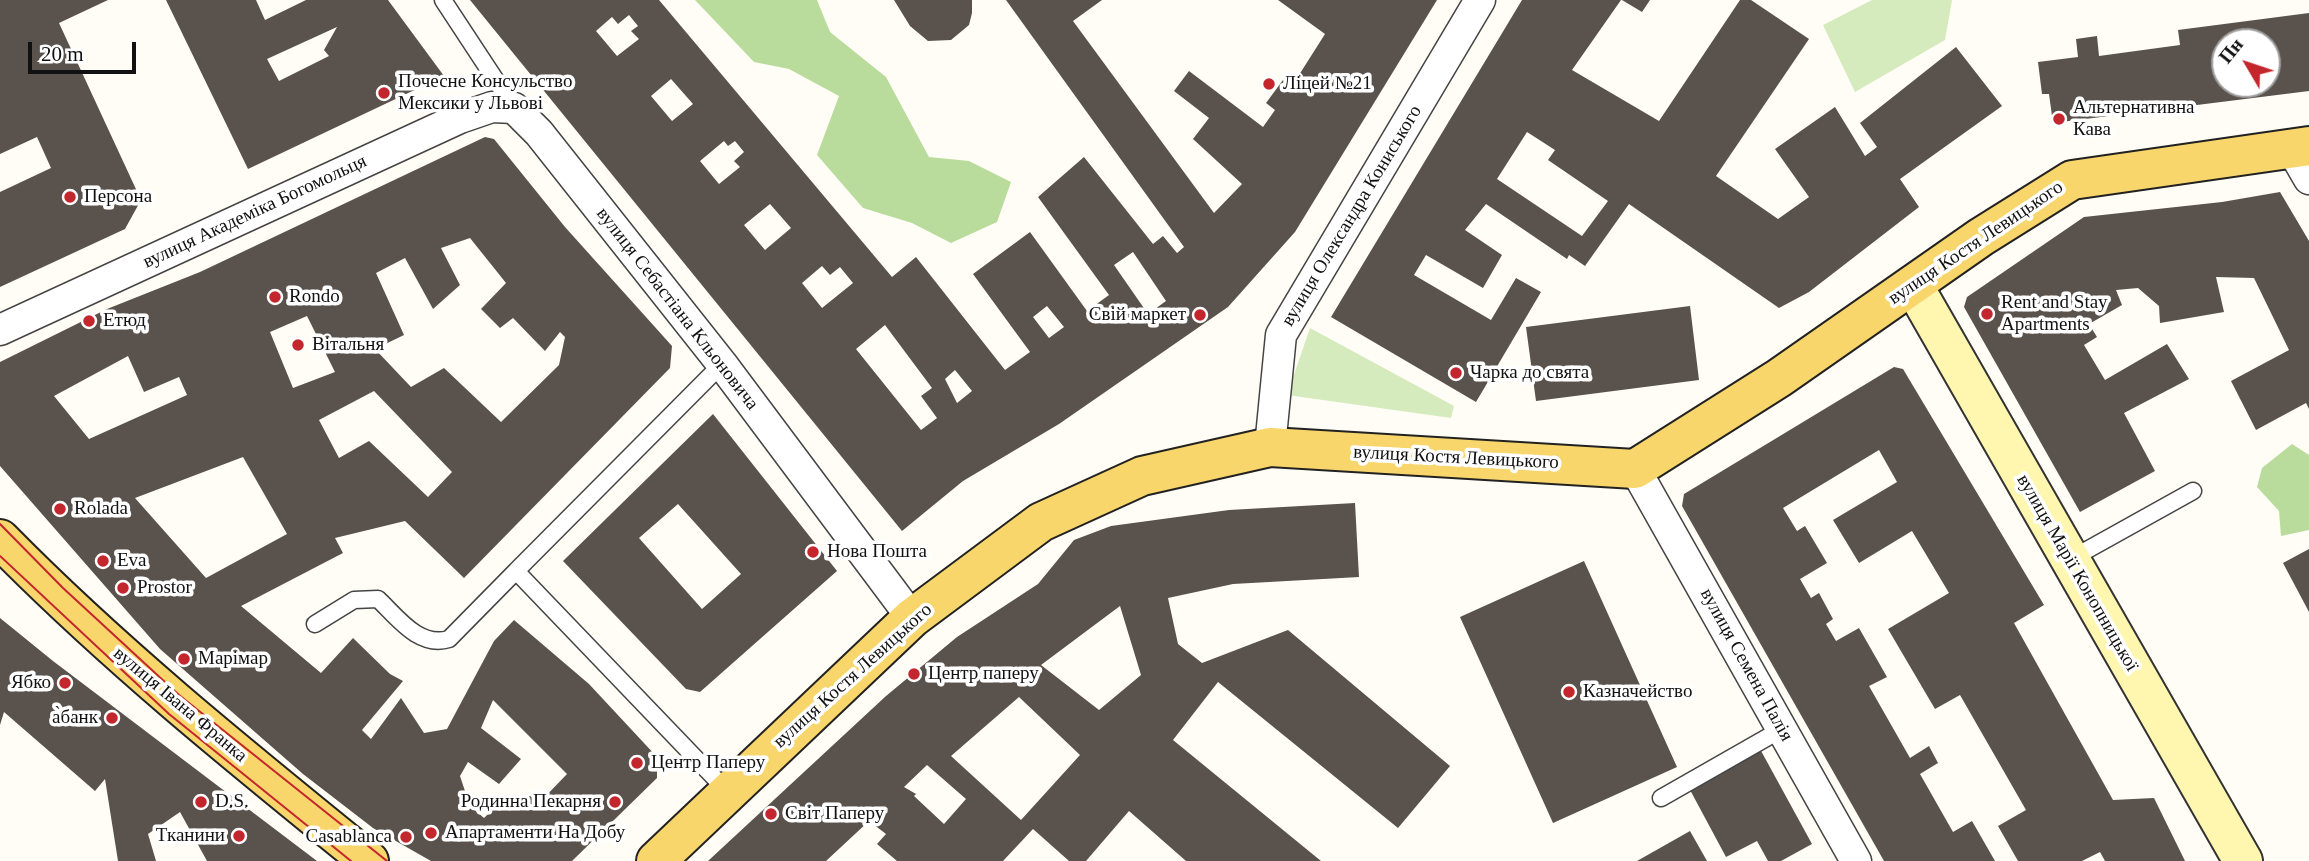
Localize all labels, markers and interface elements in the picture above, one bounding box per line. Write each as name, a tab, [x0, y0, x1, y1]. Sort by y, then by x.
scale bar	[32, 28, 140, 72]
north arrow	[2211, 28, 2281, 98]
text: Пн	[2215, 34, 2247, 67]
text: 20 m	[41, 42, 84, 66]
place label: Почесне Консульство Мексики у Львові	[398, 71, 572, 115]
place label: Ліцей №21	[1283, 73, 1372, 95]
marker: Ліцей №21	[1261, 76, 1277, 92]
marker: Почесне Консульство Мексики у Львові	[376, 85, 392, 101]
place label: Альтернативна Кава	[2073, 97, 2195, 141]
street label: вулиця Олександра Кониського	[1277, 101, 1427, 331]
marker: Альтернативна Кава	[2051, 111, 2067, 127]
street label: вулиця Академіка Богомольця	[140, 150, 370, 274]
street label: вулиця Костя Левицького	[1884, 176, 2068, 310]
place label: Персона	[84, 186, 152, 208]
marker: Персона	[62, 189, 78, 205]
street label: вулиця Себастіана Кльоновича	[591, 203, 763, 415]
place label: Rondo	[289, 286, 340, 308]
marker: Rondo	[267, 289, 283, 305]
place label: Rent and Stay Apartments	[2001, 292, 2108, 336]
place label: Свiй маркет	[1089, 304, 1186, 326]
marker: Rent and Stay Apartments	[1979, 306, 1995, 322]
marker: Свiй маркет	[1192, 307, 1208, 323]
place label: Етюд	[103, 310, 146, 332]
marker: Етюд	[81, 313, 97, 329]
place label: Вітальня	[312, 334, 384, 356]
marker: Вітальня	[290, 337, 306, 353]
place label: Чарка до свята	[1470, 362, 1589, 384]
marker: Чарка до свята	[1448, 365, 1464, 381]
street label: вулиця Костя Левицького	[1353, 441, 1559, 475]
street label: вулиця Марії Конопницької	[2011, 470, 2143, 676]
place label: Rolada	[74, 498, 128, 520]
marker: Rolada	[52, 501, 68, 517]
place label: Нова Пошта	[827, 541, 927, 563]
marker: Нова Пошта	[805, 544, 821, 560]
place label: Eva	[117, 550, 147, 572]
marker: Eva	[95, 553, 111, 569]
place label: Prostor	[137, 577, 192, 599]
marker: Prostor	[115, 580, 131, 596]
street label: вулиця Семена Палія	[1695, 585, 1797, 745]
street label: вулиця Костя Левицького	[769, 599, 937, 753]
street label: вулиця Івана Франка	[108, 642, 252, 768]
place label: Марімар	[198, 648, 268, 670]
marker: Марімар	[176, 651, 192, 667]
place label: Центр паперу	[928, 663, 1039, 685]
marker: Центр паперу	[906, 666, 922, 682]
place label: Ябко	[11, 672, 51, 694]
marker: Ябко	[57, 675, 73, 691]
place label: Казначейство	[1583, 681, 1692, 703]
marker: Казначейство	[1561, 684, 1577, 700]
place label: а̀банк	[52, 707, 98, 729]
marker: а̀банк	[104, 710, 120, 726]
place label: Центр Паперу	[651, 752, 765, 774]
marker: Центр Паперу	[629, 755, 645, 771]
place label: D.S.	[215, 791, 249, 813]
place label: Родинна Пекарня	[461, 791, 601, 813]
marker: D.S.	[193, 794, 209, 810]
marker: Родинна Пекарня	[607, 794, 623, 810]
place label: Світ Паперу	[785, 803, 884, 825]
marker: Світ Паперу	[763, 806, 779, 822]
place label: Апартаменти На Добу	[445, 822, 625, 844]
place label: Тканини	[156, 825, 225, 847]
marker: Апартаменти На Добу	[423, 825, 439, 841]
place label: Casablanca	[305, 826, 392, 848]
marker: Тканини	[231, 828, 247, 844]
marker: Casablanca	[398, 829, 414, 845]

